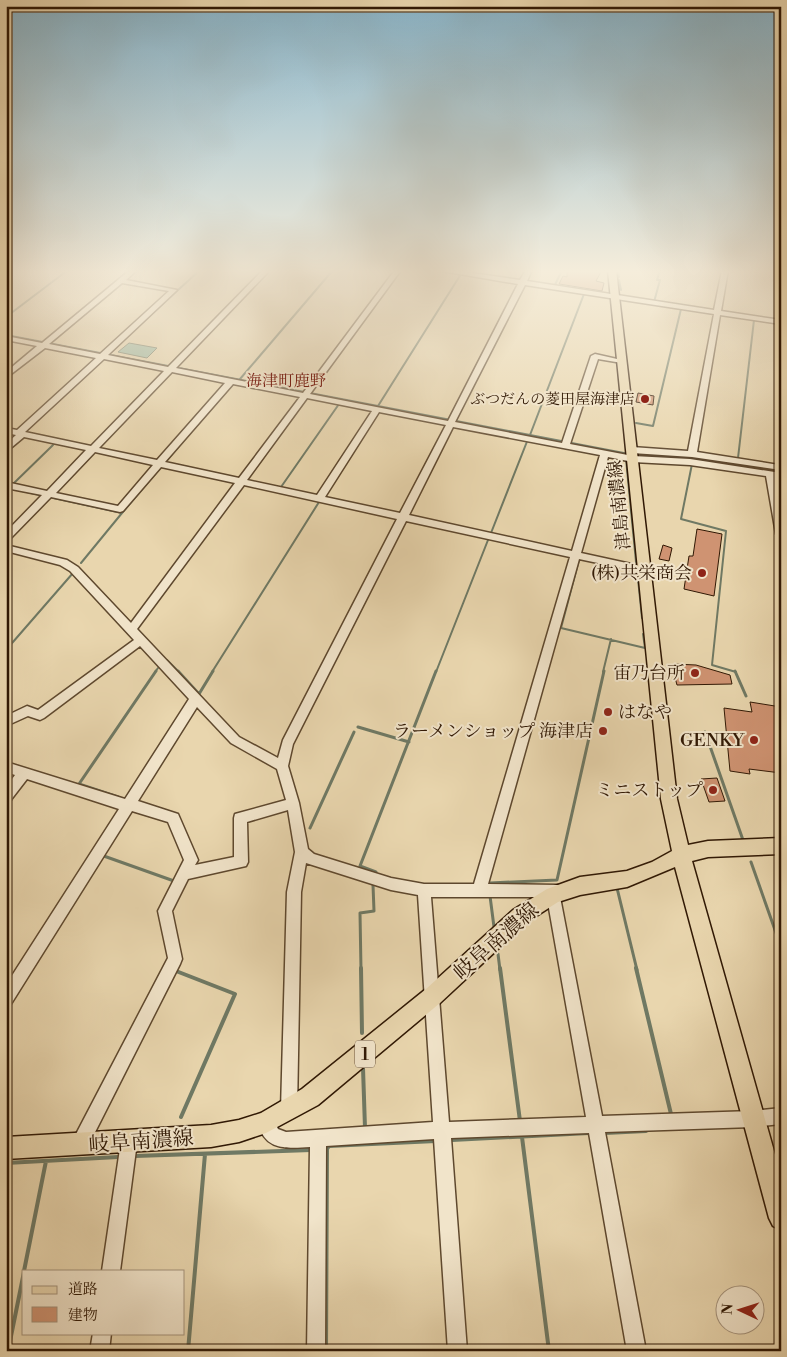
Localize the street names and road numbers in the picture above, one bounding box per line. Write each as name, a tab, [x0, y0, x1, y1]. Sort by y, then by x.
street label: 津島南濃線	[603, 459, 636, 551]
street label: 岐阜南濃線	[449, 898, 545, 986]
road number: 1	[355, 1040, 375, 1068]
street label: 岐阜南濃線	[88, 1125, 194, 1159]

